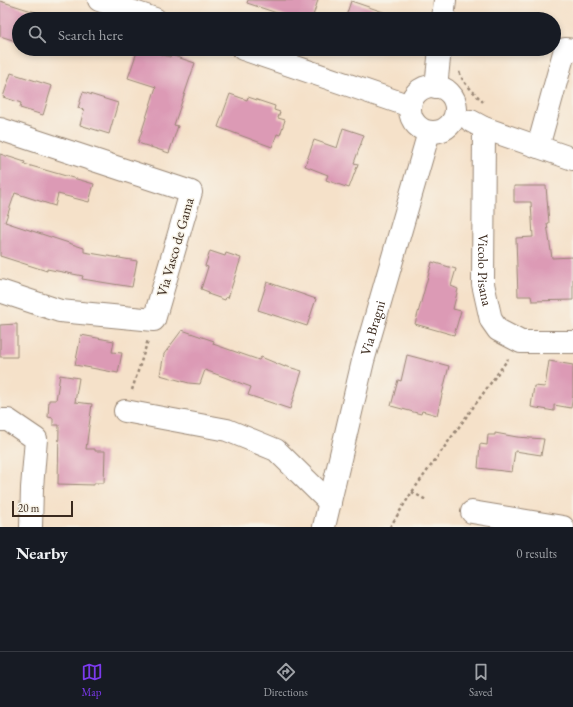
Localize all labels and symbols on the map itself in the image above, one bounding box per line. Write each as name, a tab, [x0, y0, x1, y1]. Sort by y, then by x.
street label: Via Vasco de Gama	[152, 195, 198, 298]
street label: Vicolo Pisana	[474, 234, 497, 308]
street label: Via Bragni	[356, 298, 389, 357]
scale bar	[12, 499, 73, 518]

